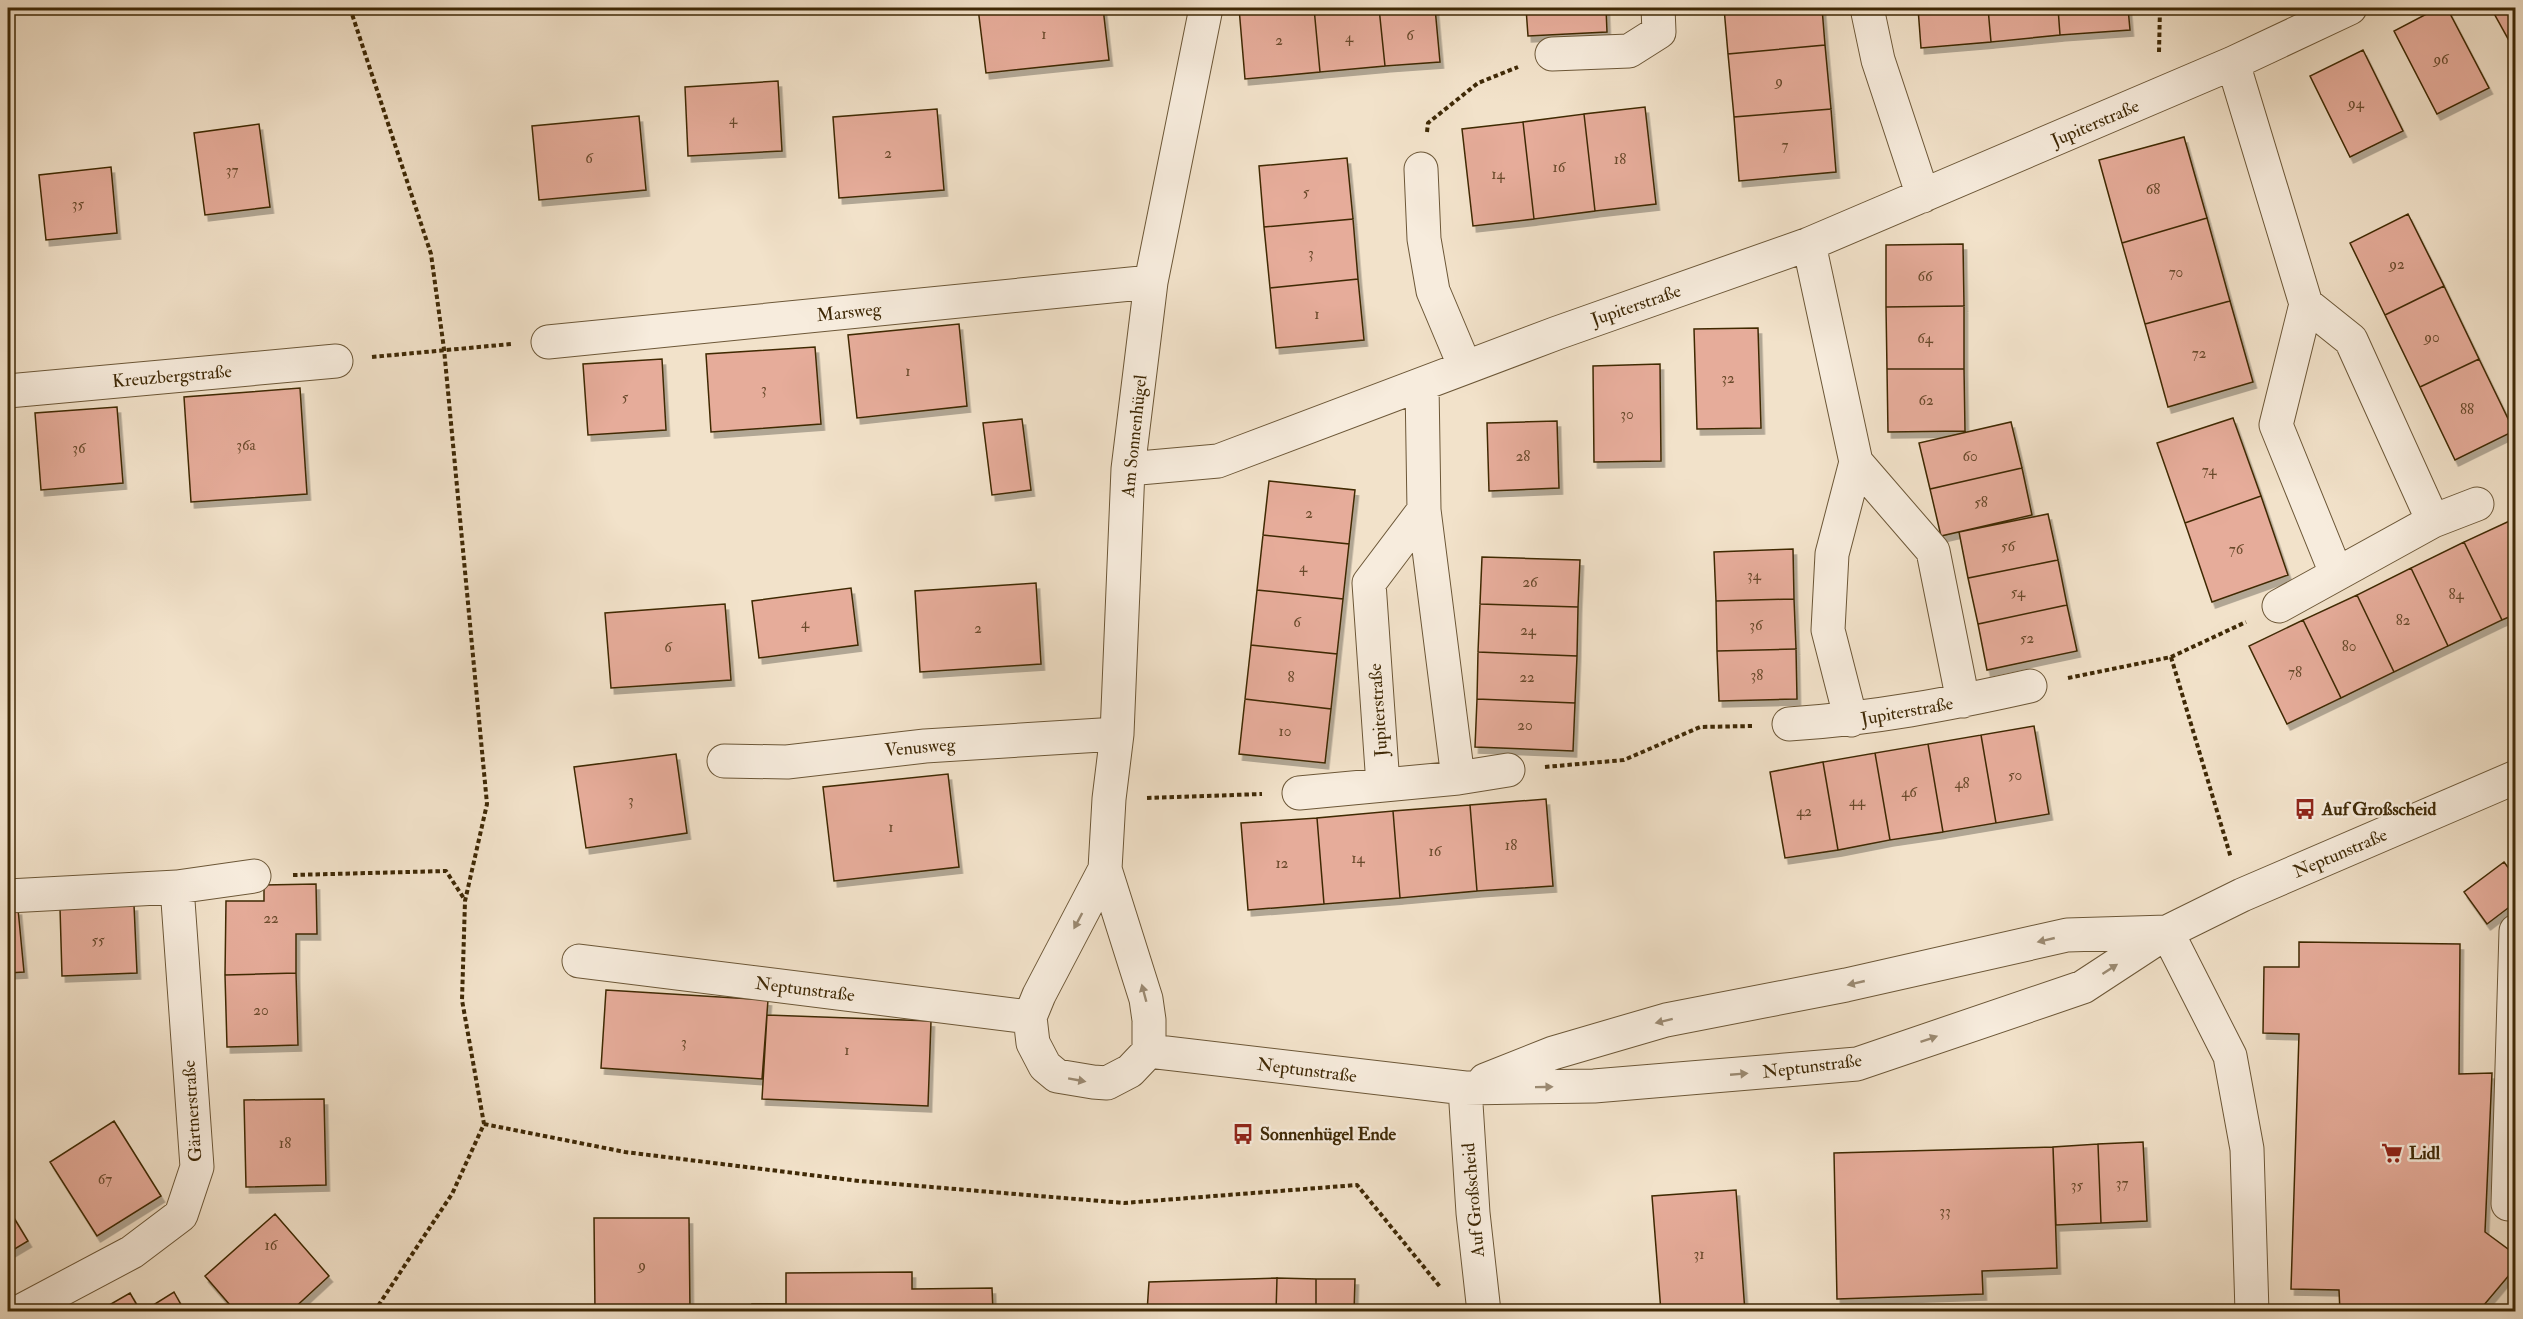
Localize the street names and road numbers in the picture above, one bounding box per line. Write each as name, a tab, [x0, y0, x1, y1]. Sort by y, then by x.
street label: Jupiterstraße	[2047, 94, 2143, 153]
street label: Jupiterstraße	[1587, 279, 1684, 332]
street label: Marsweg	[816, 298, 884, 327]
street label: Kreuzbergstraße	[111, 360, 233, 393]
street label: Am Sonnenhügel	[1117, 373, 1152, 499]
street label: Jupiterstraße	[1364, 662, 1393, 758]
street label: Jupiterstraße	[1858, 692, 1956, 731]
street label: Venusweg	[884, 733, 957, 762]
street label: Neptunstraße	[2290, 823, 2391, 884]
street label: Neptunstraße	[754, 972, 857, 1007]
street label: Neptunstraße	[1761, 1049, 1864, 1084]
street label: Neptunstraße	[1256, 1053, 1359, 1088]
street label: Gärtnerstraße	[177, 1059, 208, 1163]
street label: Auf Großscheid	[1457, 1142, 1490, 1259]

